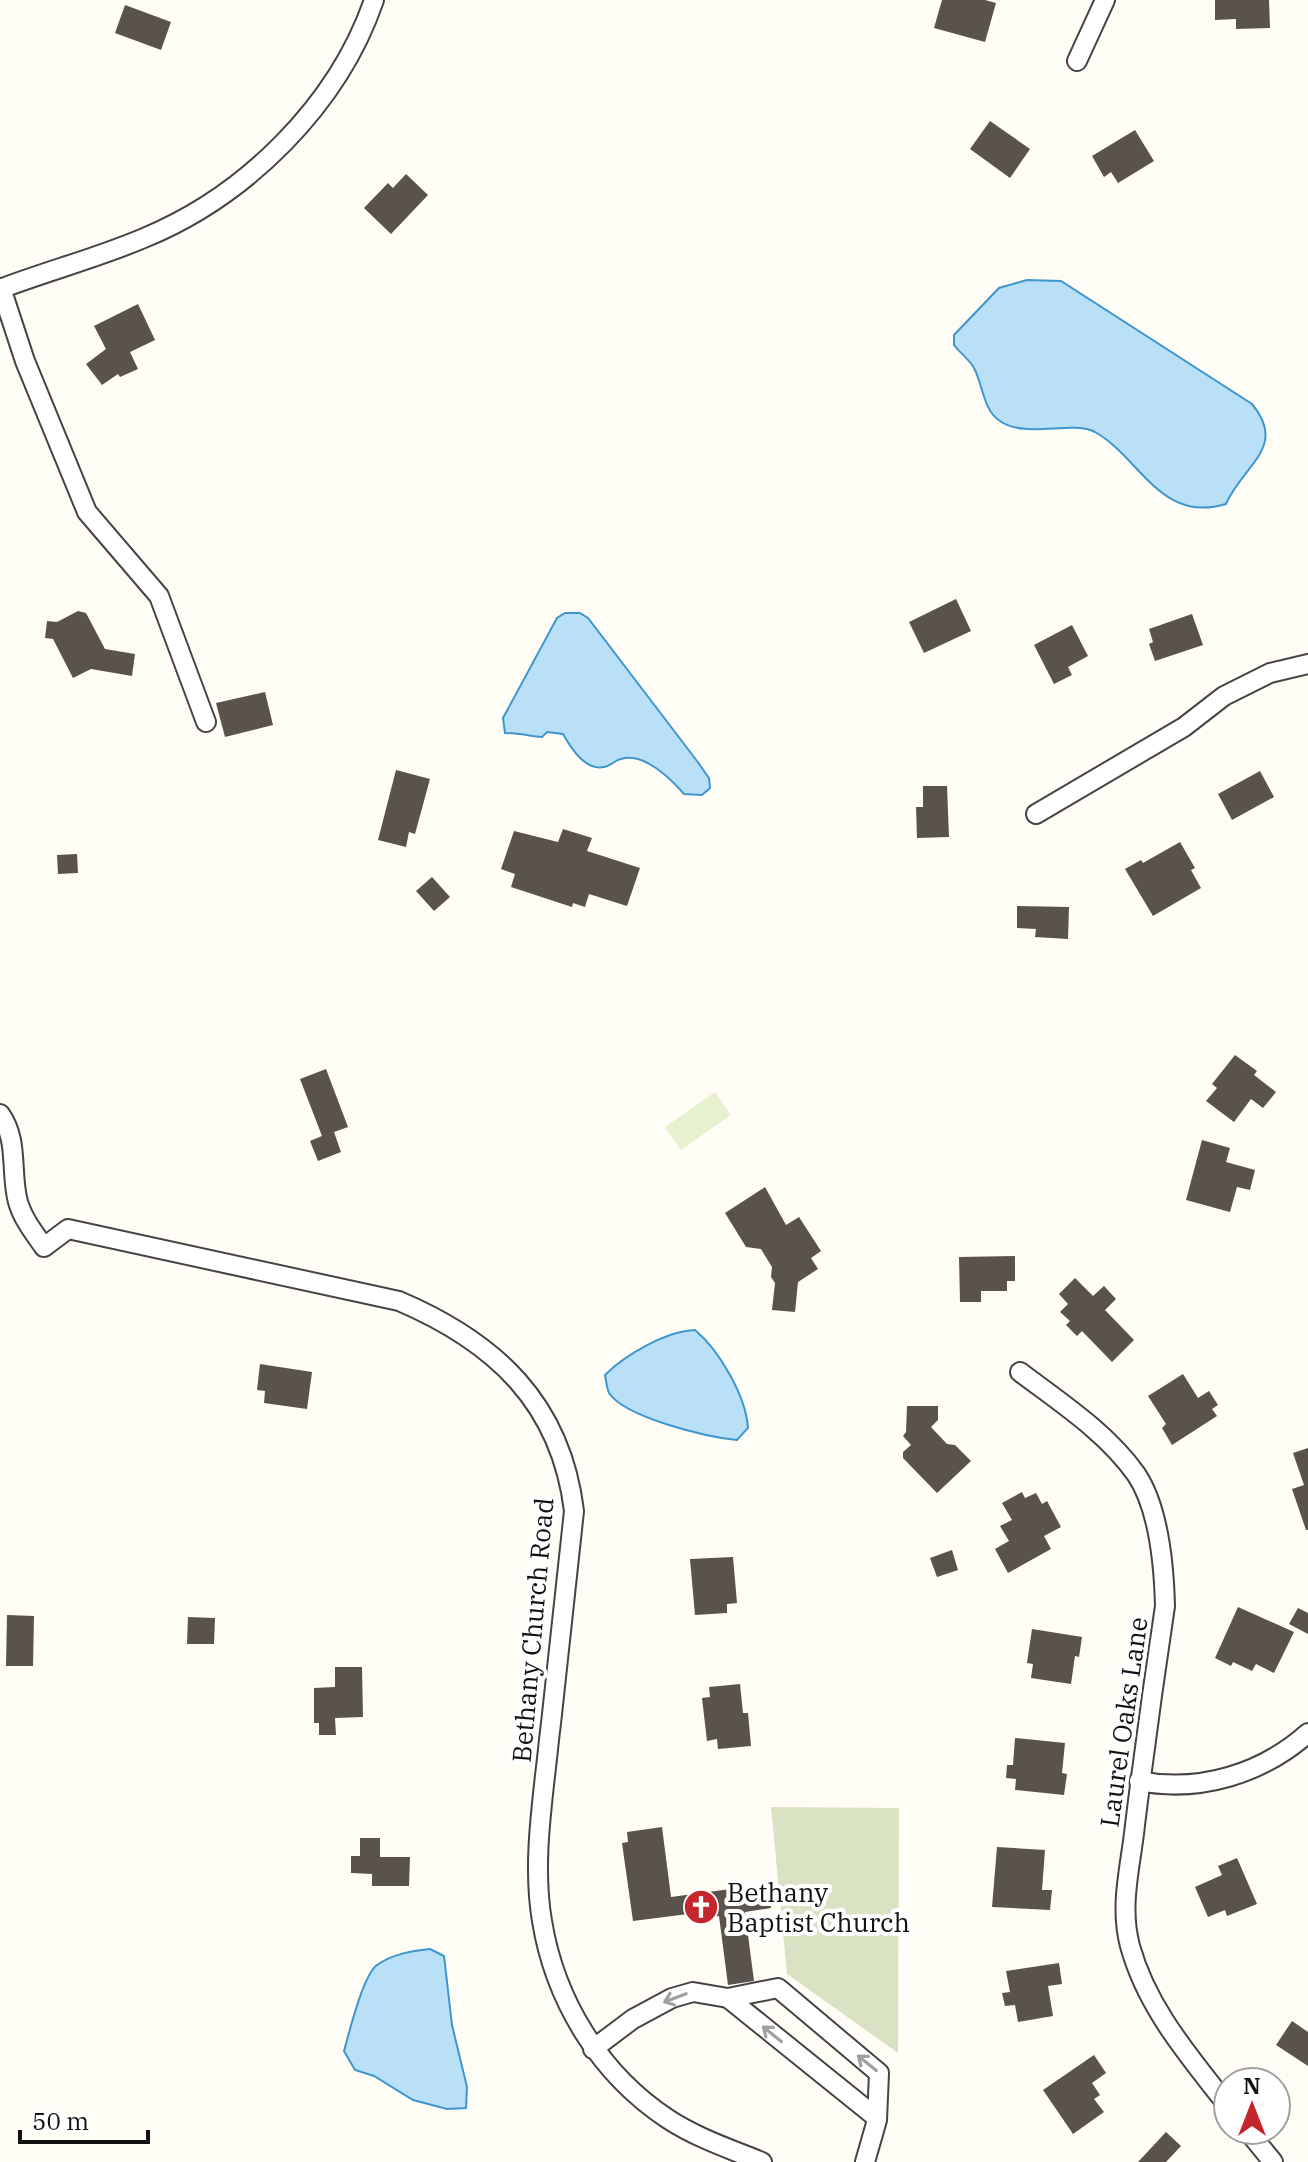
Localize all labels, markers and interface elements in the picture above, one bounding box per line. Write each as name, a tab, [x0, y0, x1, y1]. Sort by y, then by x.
street label: Bethany Church Road	[503, 1496, 561, 1764]
street label: Laurel Oaks Lane	[1091, 1615, 1155, 1829]
place label: Bethany Baptist Church	[727, 1875, 910, 1939]
church icon: Bethany Baptist Church	[682, 1888, 720, 1926]
one-way arrow	[663, 1992, 688, 2006]
one-way arrow	[762, 2025, 783, 2043]
one-way arrow	[858, 2054, 878, 2072]
north arrow	[1212, 2066, 1292, 2146]
text: N	[1243, 2071, 1261, 2100]
scale bar	[20, 2094, 148, 2144]
text: 50 m	[32, 2105, 89, 2137]

